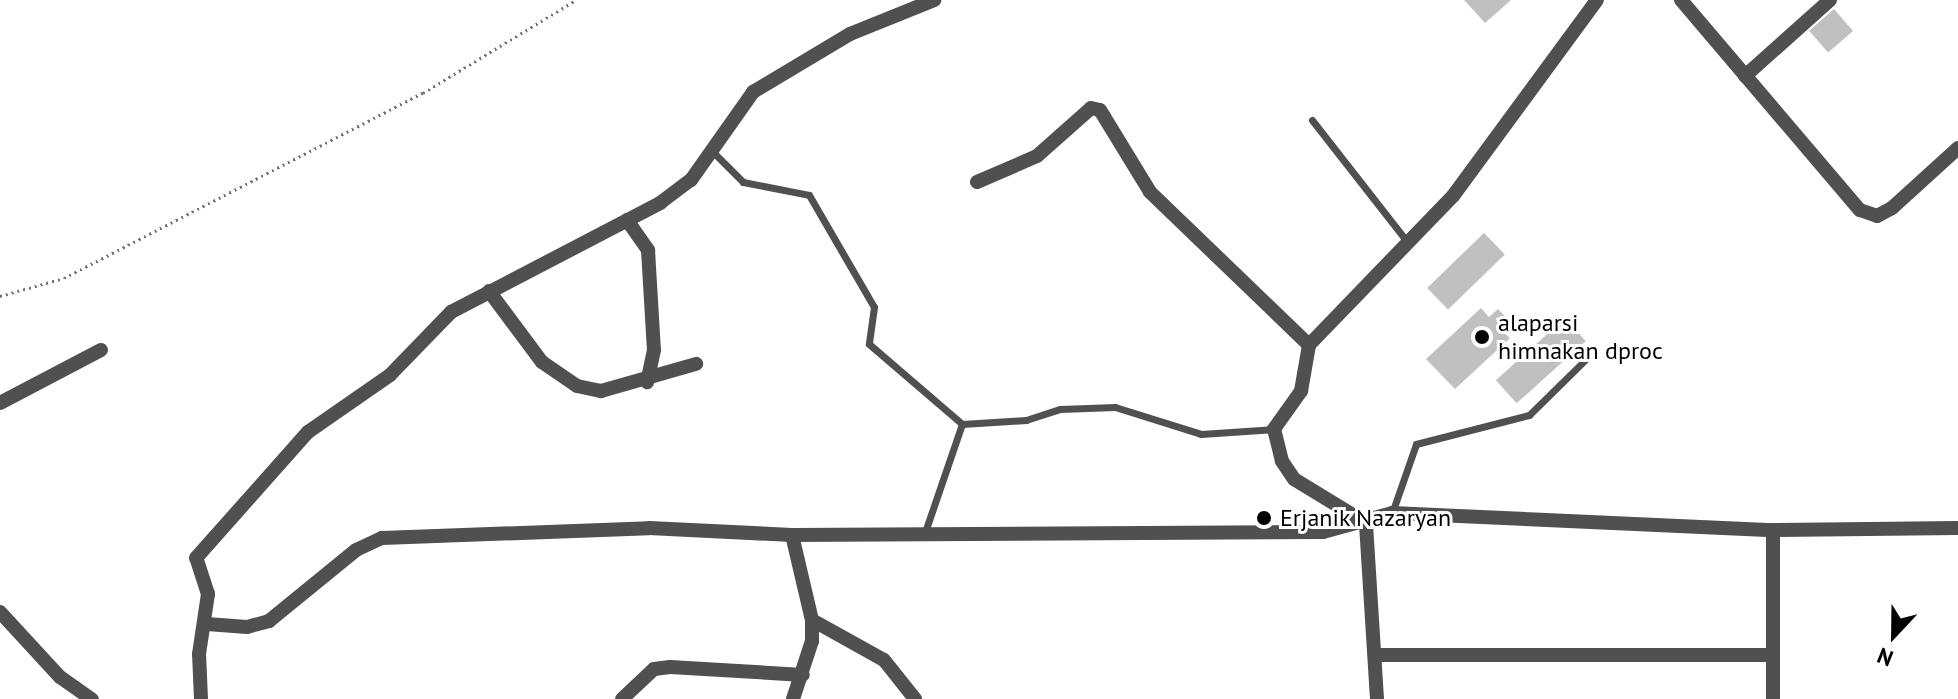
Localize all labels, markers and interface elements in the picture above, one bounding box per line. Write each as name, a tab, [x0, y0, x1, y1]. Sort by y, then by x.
place label: alaparsi himnakan dproc	[1498, 309, 1663, 365]
marker: alaparsi himnakan dproc	[1473, 328, 1491, 346]
place label: Erjanik Nazaryan	[1280, 504, 1452, 532]
marker: Erjanik Nazaryan	[1255, 509, 1273, 527]
north arrow	[1854, 595, 1934, 675]
text: N	[1873, 642, 1897, 673]

